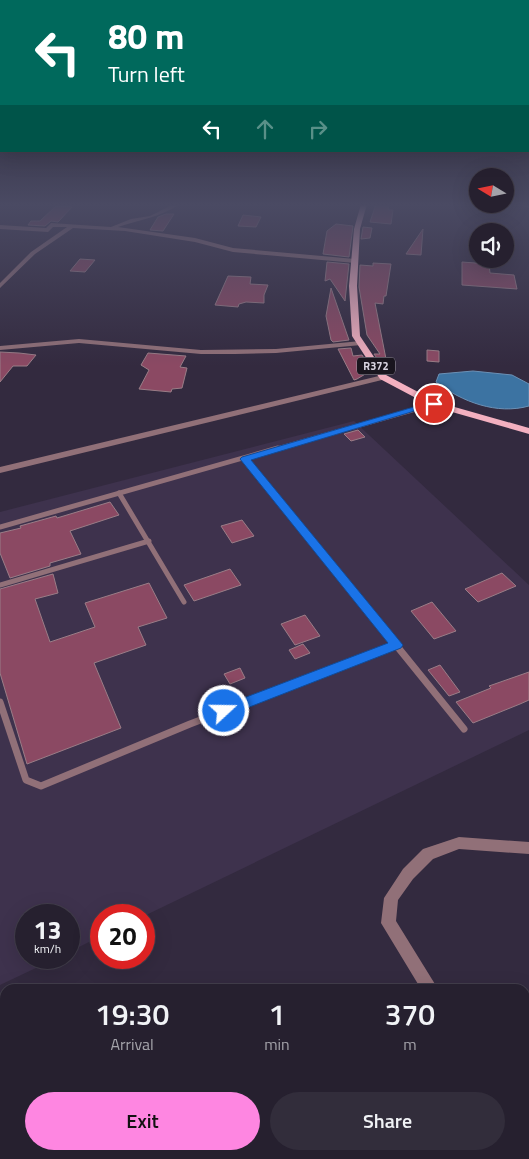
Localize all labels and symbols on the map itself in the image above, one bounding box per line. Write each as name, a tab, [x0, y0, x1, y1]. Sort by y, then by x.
north arrow	[469, 168, 514, 212]
road number: R372	[357, 358, 395, 374]
pin	[413, 383, 455, 425]
position arrow	[197, 684, 249, 736]
speed limit sign: 20	[90, 904, 155, 969]

